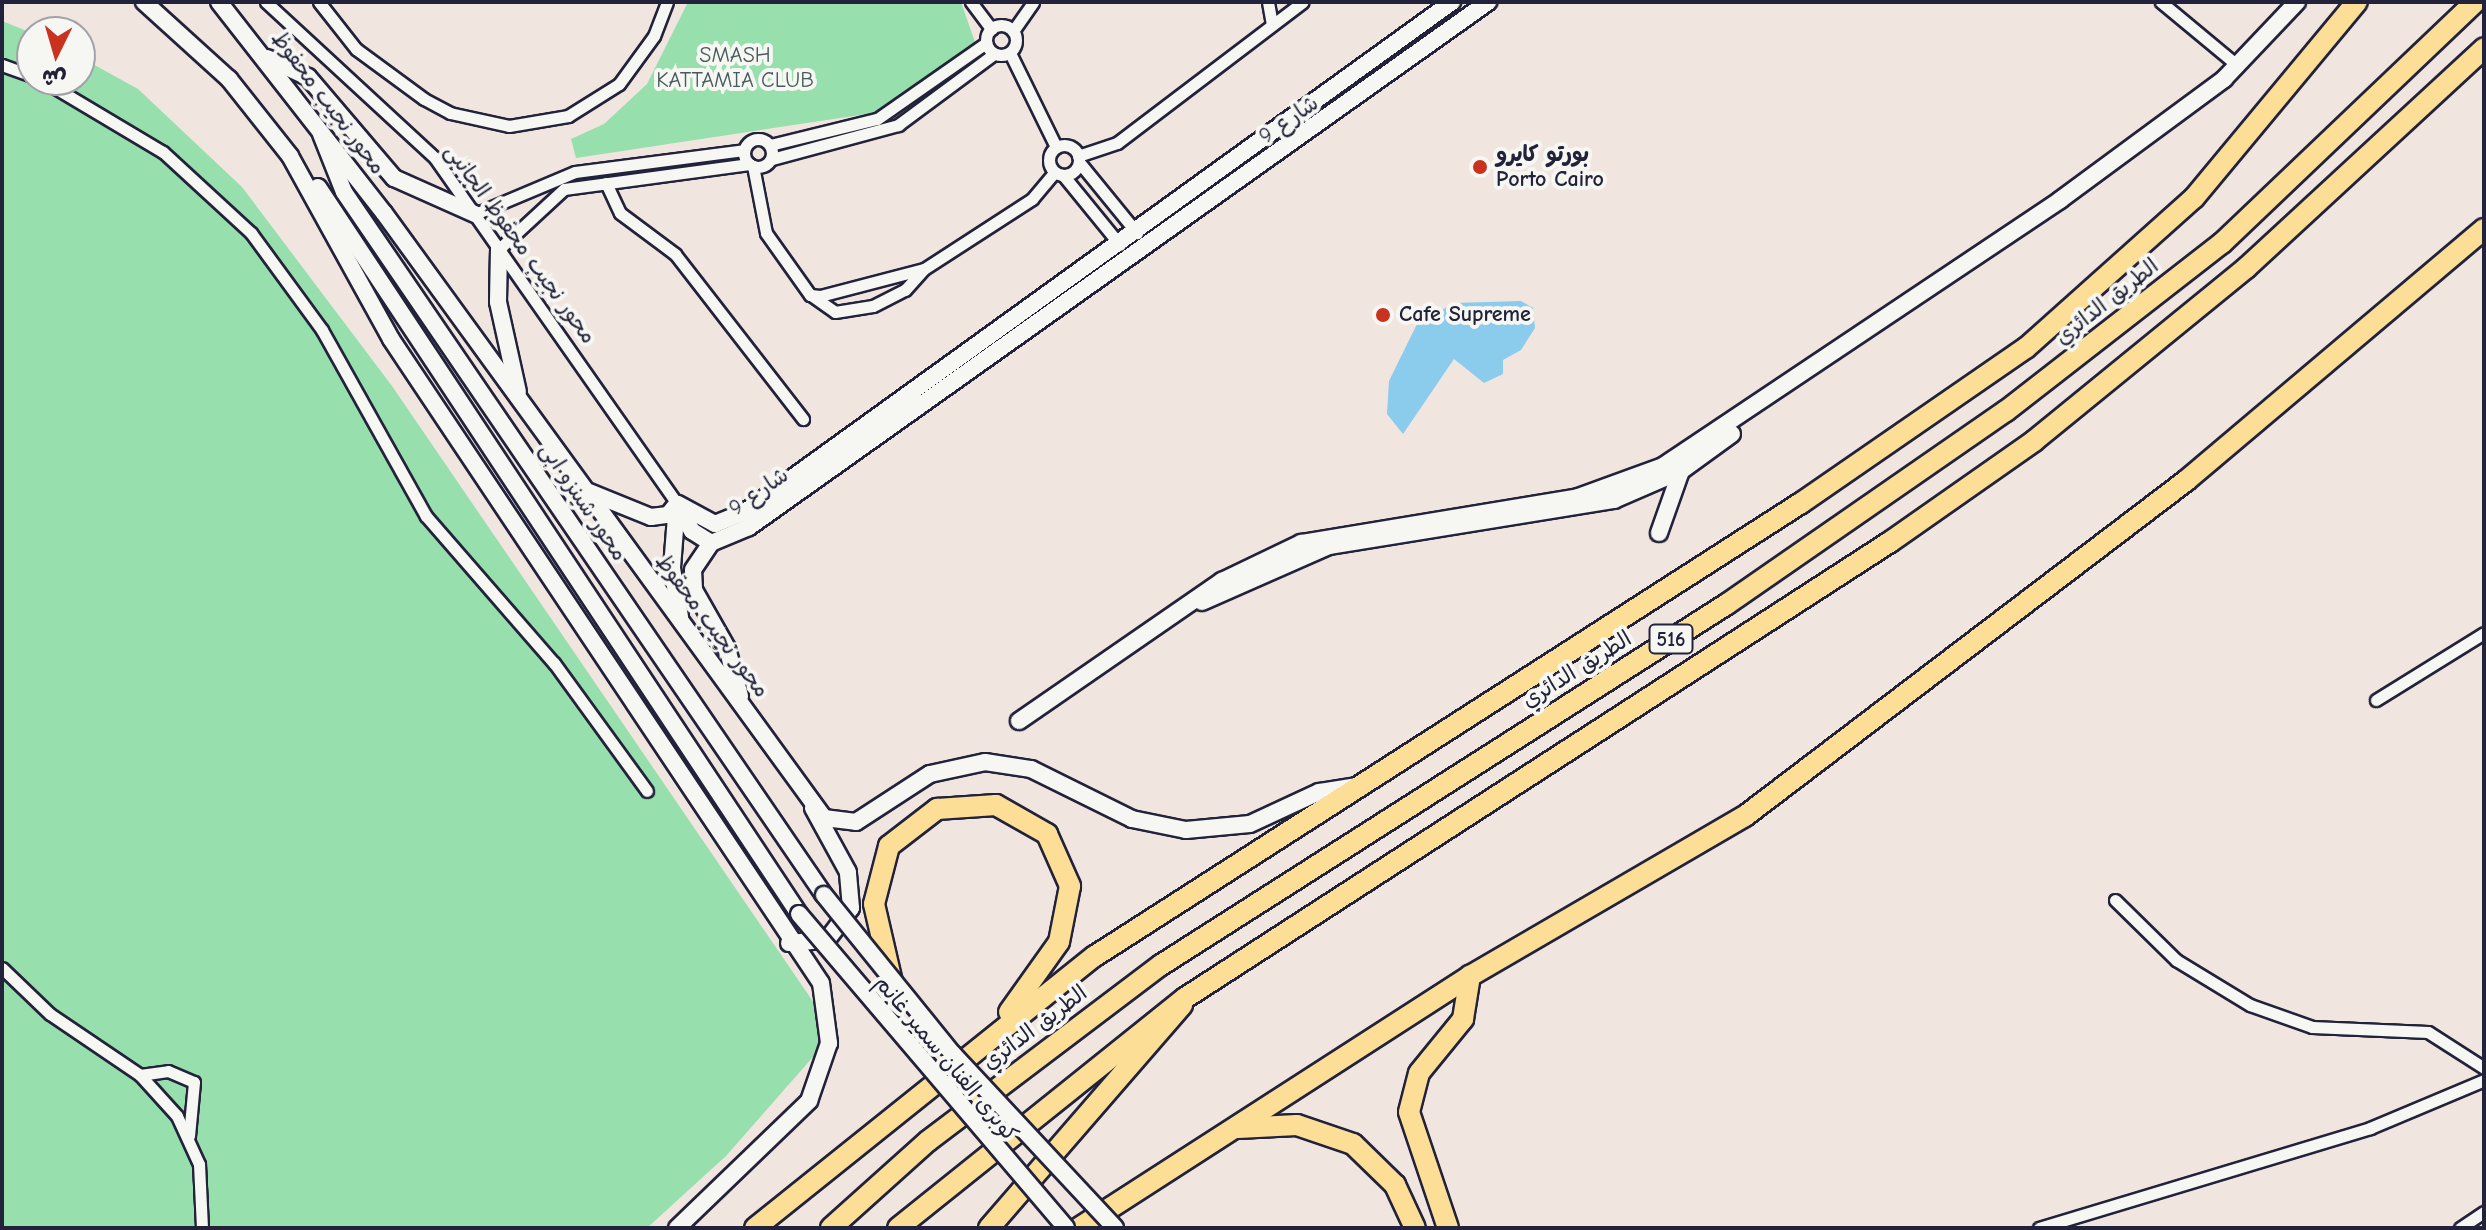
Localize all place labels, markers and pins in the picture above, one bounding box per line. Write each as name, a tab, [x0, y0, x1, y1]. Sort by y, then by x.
place label: بورتو كايرو Porto Cairo	[1496, 141, 1604, 192]
marker: بورتو كايرو Porto Cairo	[1471, 158, 1489, 176]
place label: Cafe Supreme	[1399, 302, 1531, 328]
marker: Cafe Supreme	[1374, 306, 1392, 324]

